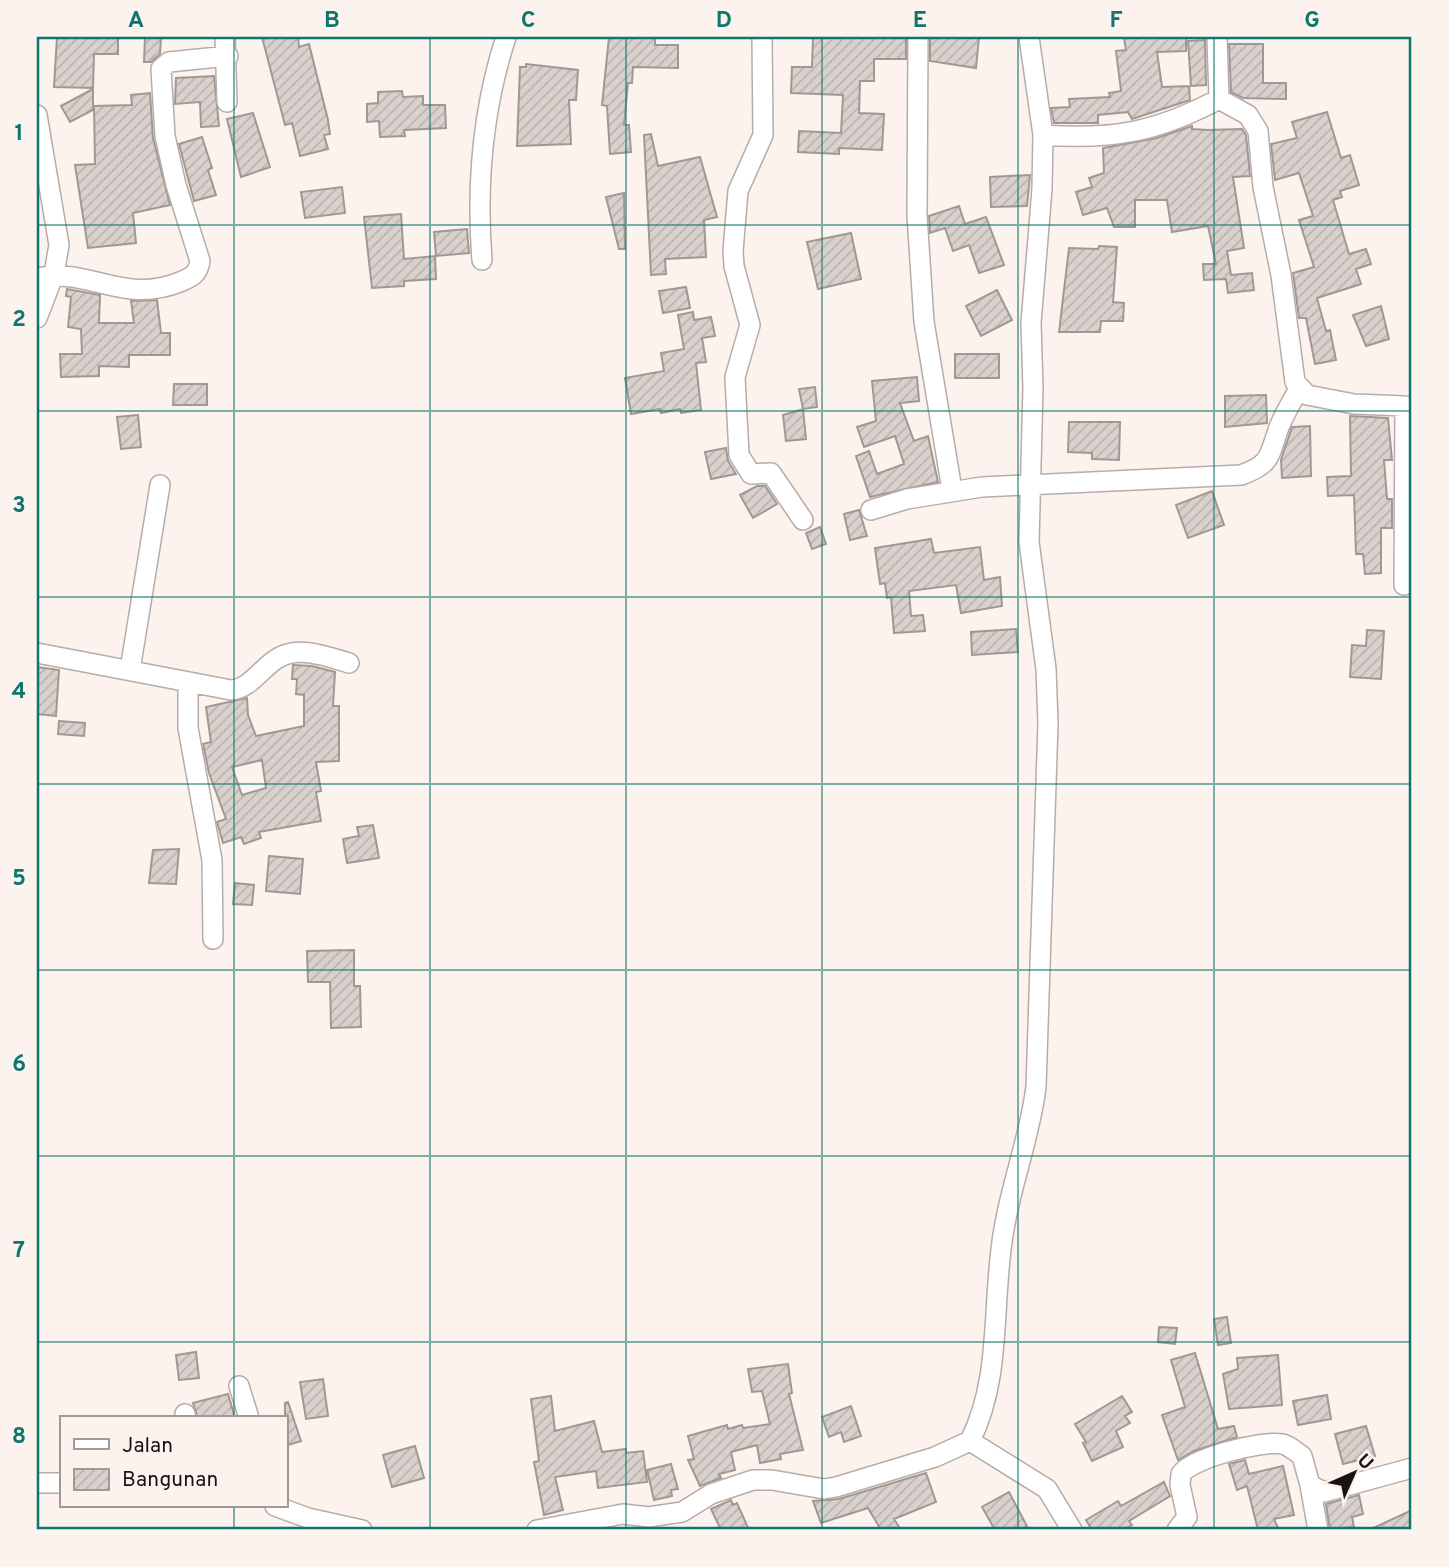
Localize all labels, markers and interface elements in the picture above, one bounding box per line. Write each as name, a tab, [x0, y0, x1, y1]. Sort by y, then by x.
text: A	[128, 7, 144, 36]
text: B	[324, 7, 340, 36]
text: C	[521, 7, 535, 36]
text: D	[716, 7, 732, 36]
text: E	[913, 7, 927, 36]
text: F	[1109, 7, 1123, 36]
text: G	[1304, 7, 1320, 36]
text: 1	[14, 120, 24, 149]
text: 2	[12, 306, 26, 335]
text: 3	[12, 492, 26, 521]
text: 4	[12, 678, 26, 707]
text: 5	[12, 865, 26, 894]
text: 6	[12, 1051, 26, 1080]
text: 7	[13, 1237, 25, 1266]
legend	[60, 1416, 287, 1508]
text: 8	[12, 1423, 26, 1452]
text: Jalan	[122, 1433, 173, 1460]
north arrow	[1320, 1438, 1390, 1508]
text: U	[1351, 1449, 1378, 1476]
text: Bangunan	[122, 1467, 218, 1494]

